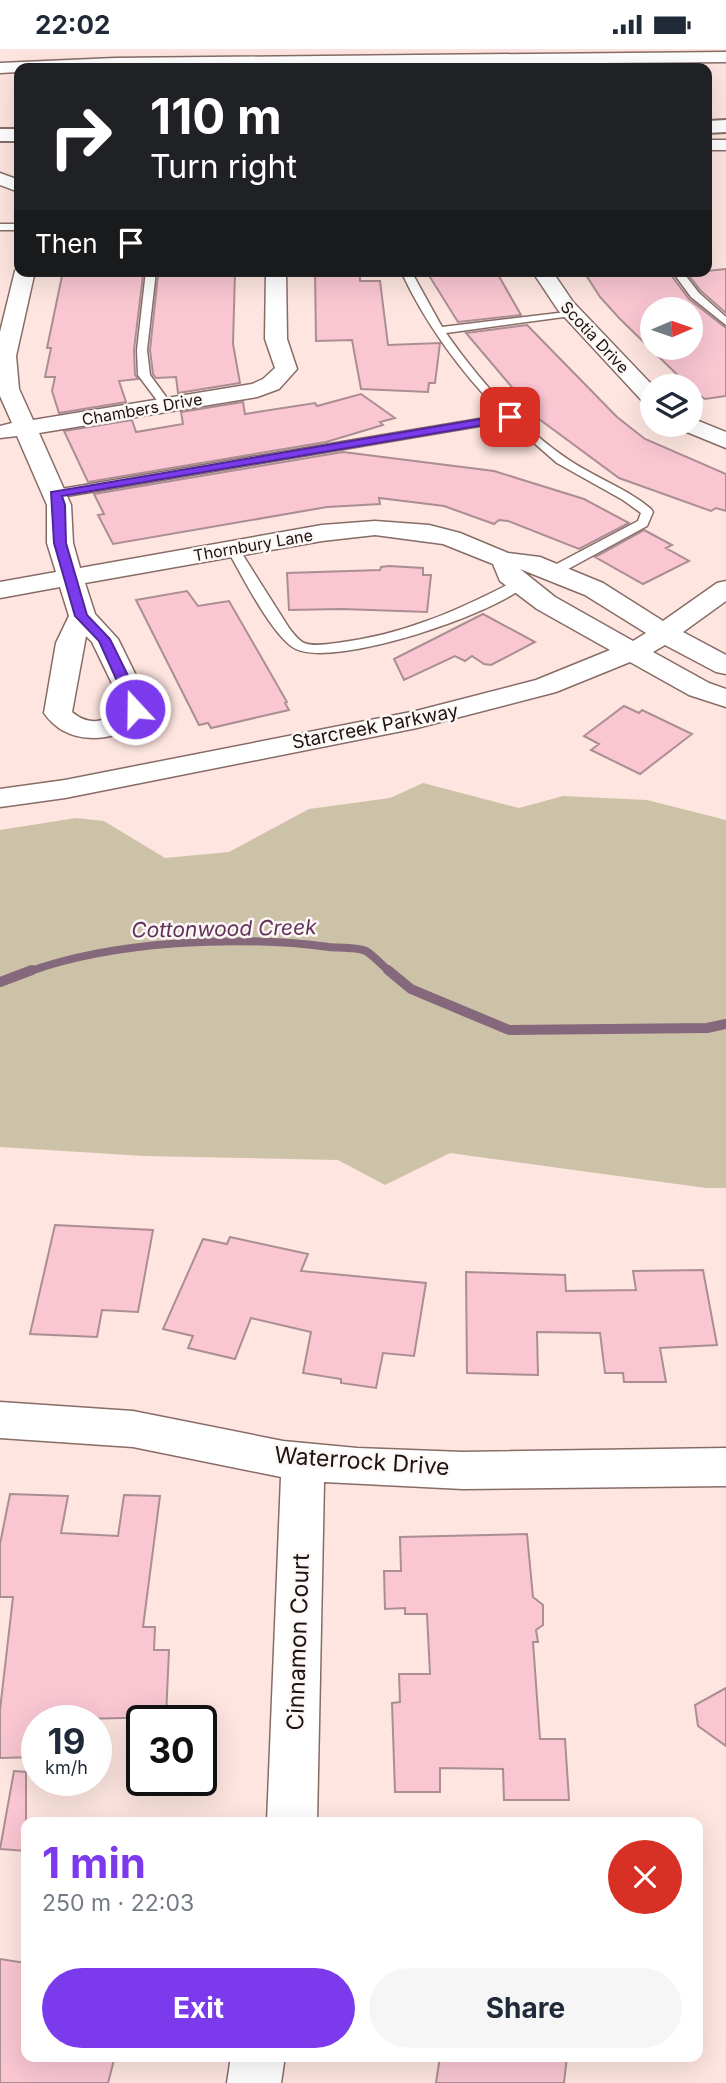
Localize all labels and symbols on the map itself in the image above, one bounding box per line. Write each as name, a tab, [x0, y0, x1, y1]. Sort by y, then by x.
street label: Scotia Drive	[557, 297, 633, 377]
north arrow	[640, 297, 704, 361]
pin	[480, 387, 540, 447]
street label: Chambers Drive	[80, 389, 204, 429]
street label: Thornbury Lane	[192, 525, 314, 565]
position arrow	[98, 672, 172, 746]
street label: Starcreek Parkway	[290, 699, 461, 754]
water label: Cottonwood Creek	[131, 914, 317, 943]
street label: Waterrock Drive	[273, 1441, 451, 1481]
street label: Cinnamon Court	[281, 1552, 315, 1731]
speed limit sign: 30	[126, 1705, 217, 1796]

